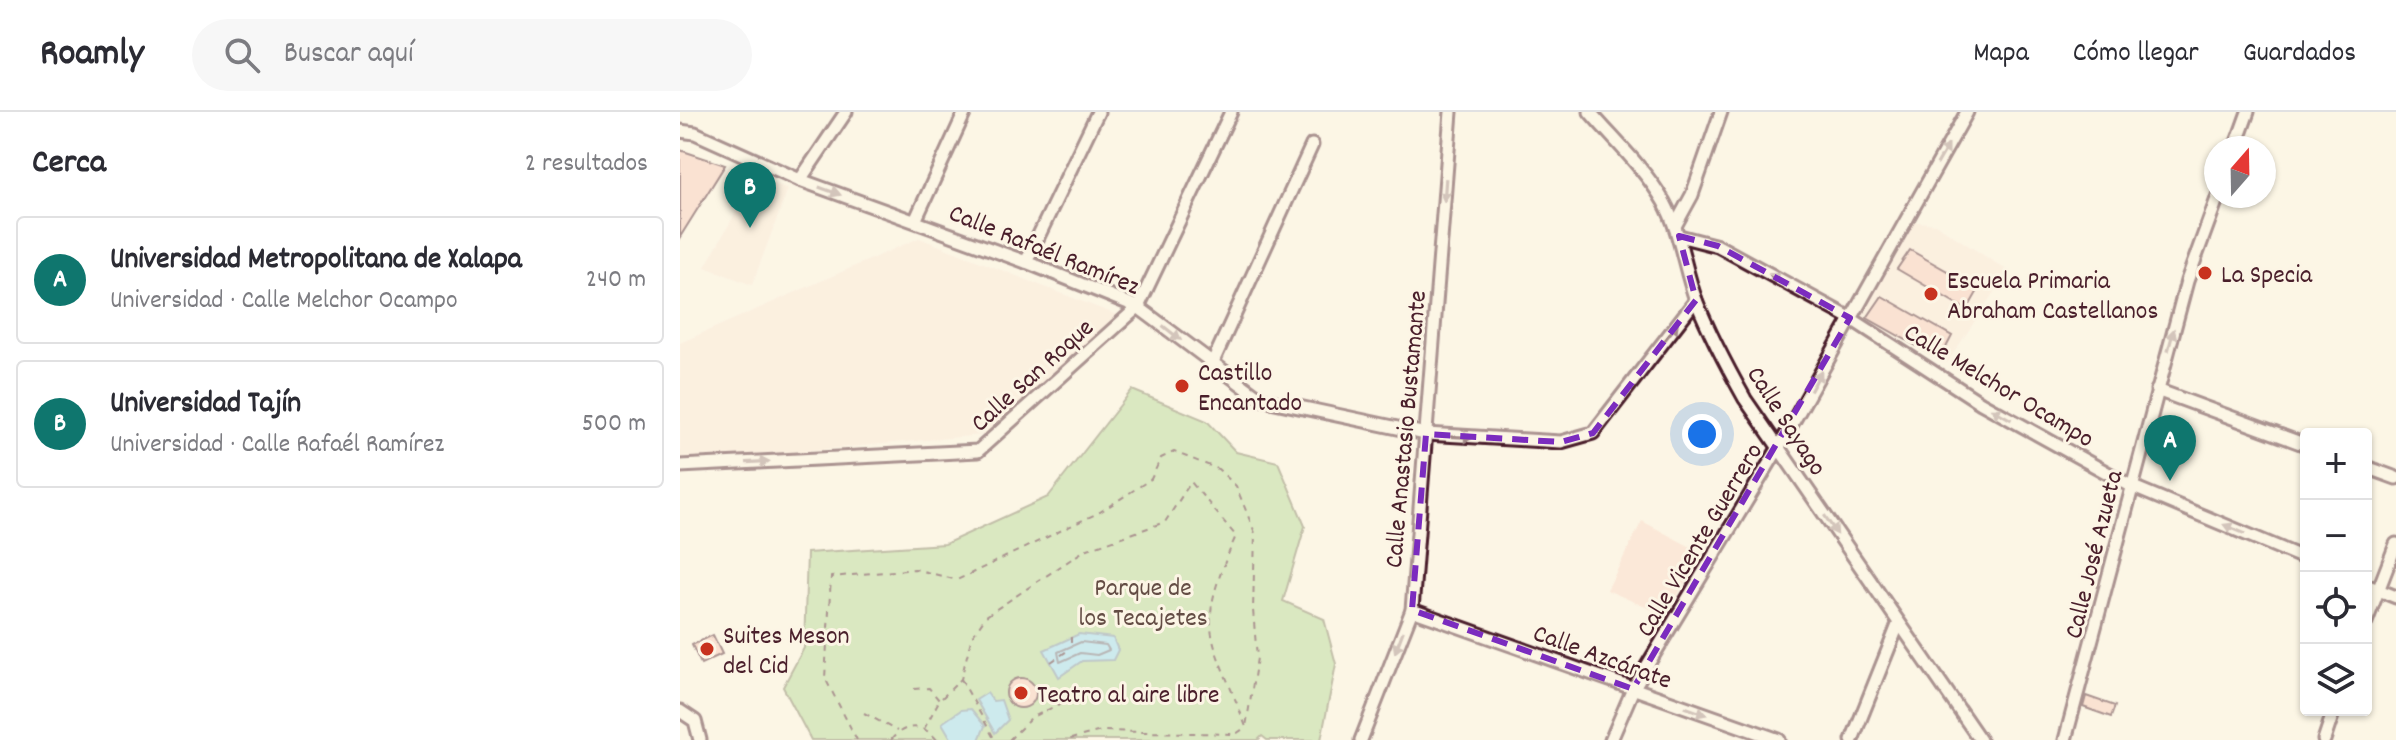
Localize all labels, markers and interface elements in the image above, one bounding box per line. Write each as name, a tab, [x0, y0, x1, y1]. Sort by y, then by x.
search box	[192, 19, 752, 91]
text: Roamly	[40, 28, 144, 83]
icon: search	[220, 33, 264, 77]
text: Buscar aquí	[284, 34, 414, 77]
text: Mapa	[1973, 35, 2029, 75]
text: Cómo llegar	[2073, 35, 2199, 75]
text: Guardados	[2243, 35, 2356, 75]
north arrow	[2204, 136, 2276, 208]
text: Cerca	[32, 140, 106, 189]
one-way arrow	[1936, 143, 1950, 165]
text: 2 resultados	[525, 146, 648, 183]
pin: B	[724, 162, 776, 228]
one-way arrow	[1438, 178, 1451, 203]
one-way arrow	[818, 185, 842, 197]
street label: Calle Rafaél Ramírez	[943, 196, 1145, 306]
text: Universidad Metropolitana de Xalapa	[110, 240, 522, 283]
place label: La Specia	[2221, 258, 2313, 295]
text: A	[53, 262, 67, 299]
text: 240 m	[586, 262, 646, 299]
place label: Escuela Primaria Abraham Castellanos	[1947, 264, 2158, 331]
marker: La Specia	[2196, 264, 2214, 282]
one-way arrow	[1768, 273, 1791, 286]
text: Universidad · Calle Melchor Ocampo	[110, 283, 458, 320]
marker: Escuela Primaria Abraham Castellanos	[1922, 285, 1940, 303]
street label: Calle Anastasio Bustamante	[1377, 289, 1438, 570]
street label: Calle San Roque	[963, 311, 1103, 442]
street label: Calle Melchor Ocampo	[1896, 315, 2100, 459]
one-way arrow	[1663, 322, 1679, 342]
one-way arrow	[1162, 324, 1182, 341]
one-way arrow	[2166, 327, 2178, 352]
place label: Castillo Encantado	[1198, 356, 1302, 423]
street label: Calle Sayago	[1736, 360, 1834, 484]
one-way arrow	[1809, 369, 1822, 392]
marker: Castillo Encantado	[1173, 377, 1191, 395]
text: Universidad Tajín	[110, 384, 301, 427]
text: B	[54, 406, 66, 443]
text: 500 m	[582, 406, 646, 443]
one-way arrow	[1990, 408, 2012, 422]
your location	[1682, 414, 1722, 454]
pin: A	[2144, 415, 2196, 481]
text: Universidad · Calle Rafaél Ramírez	[110, 427, 444, 464]
map controls	[2300, 428, 2372, 716]
button: +	[2300, 428, 2372, 500]
one-way arrow	[1450, 430, 1475, 443]
street label: Calle Vicente Guerrero	[1628, 437, 1774, 645]
one-way arrow	[746, 455, 771, 468]
street label: Calle José Azueta	[2057, 466, 2134, 643]
button: −	[2300, 500, 2372, 572]
one-way arrow	[1824, 514, 1838, 536]
one-way arrow	[2222, 523, 2246, 536]
park label: Parque de los Tecajetes	[1078, 571, 1208, 638]
button: locate	[2300, 572, 2372, 644]
street label: Calle Azcárate	[1527, 616, 1676, 701]
place label: Suites Meson del Cid	[723, 619, 850, 686]
one-way arrow	[1392, 630, 1405, 654]
marker: Suites Meson del Cid	[698, 640, 716, 658]
button: layers	[2300, 644, 2372, 716]
place label: Teatro al aire libre	[1037, 678, 1219, 715]
marker: Teatro al aire libre	[1012, 684, 1030, 702]
one-way arrow	[1685, 706, 1709, 718]

